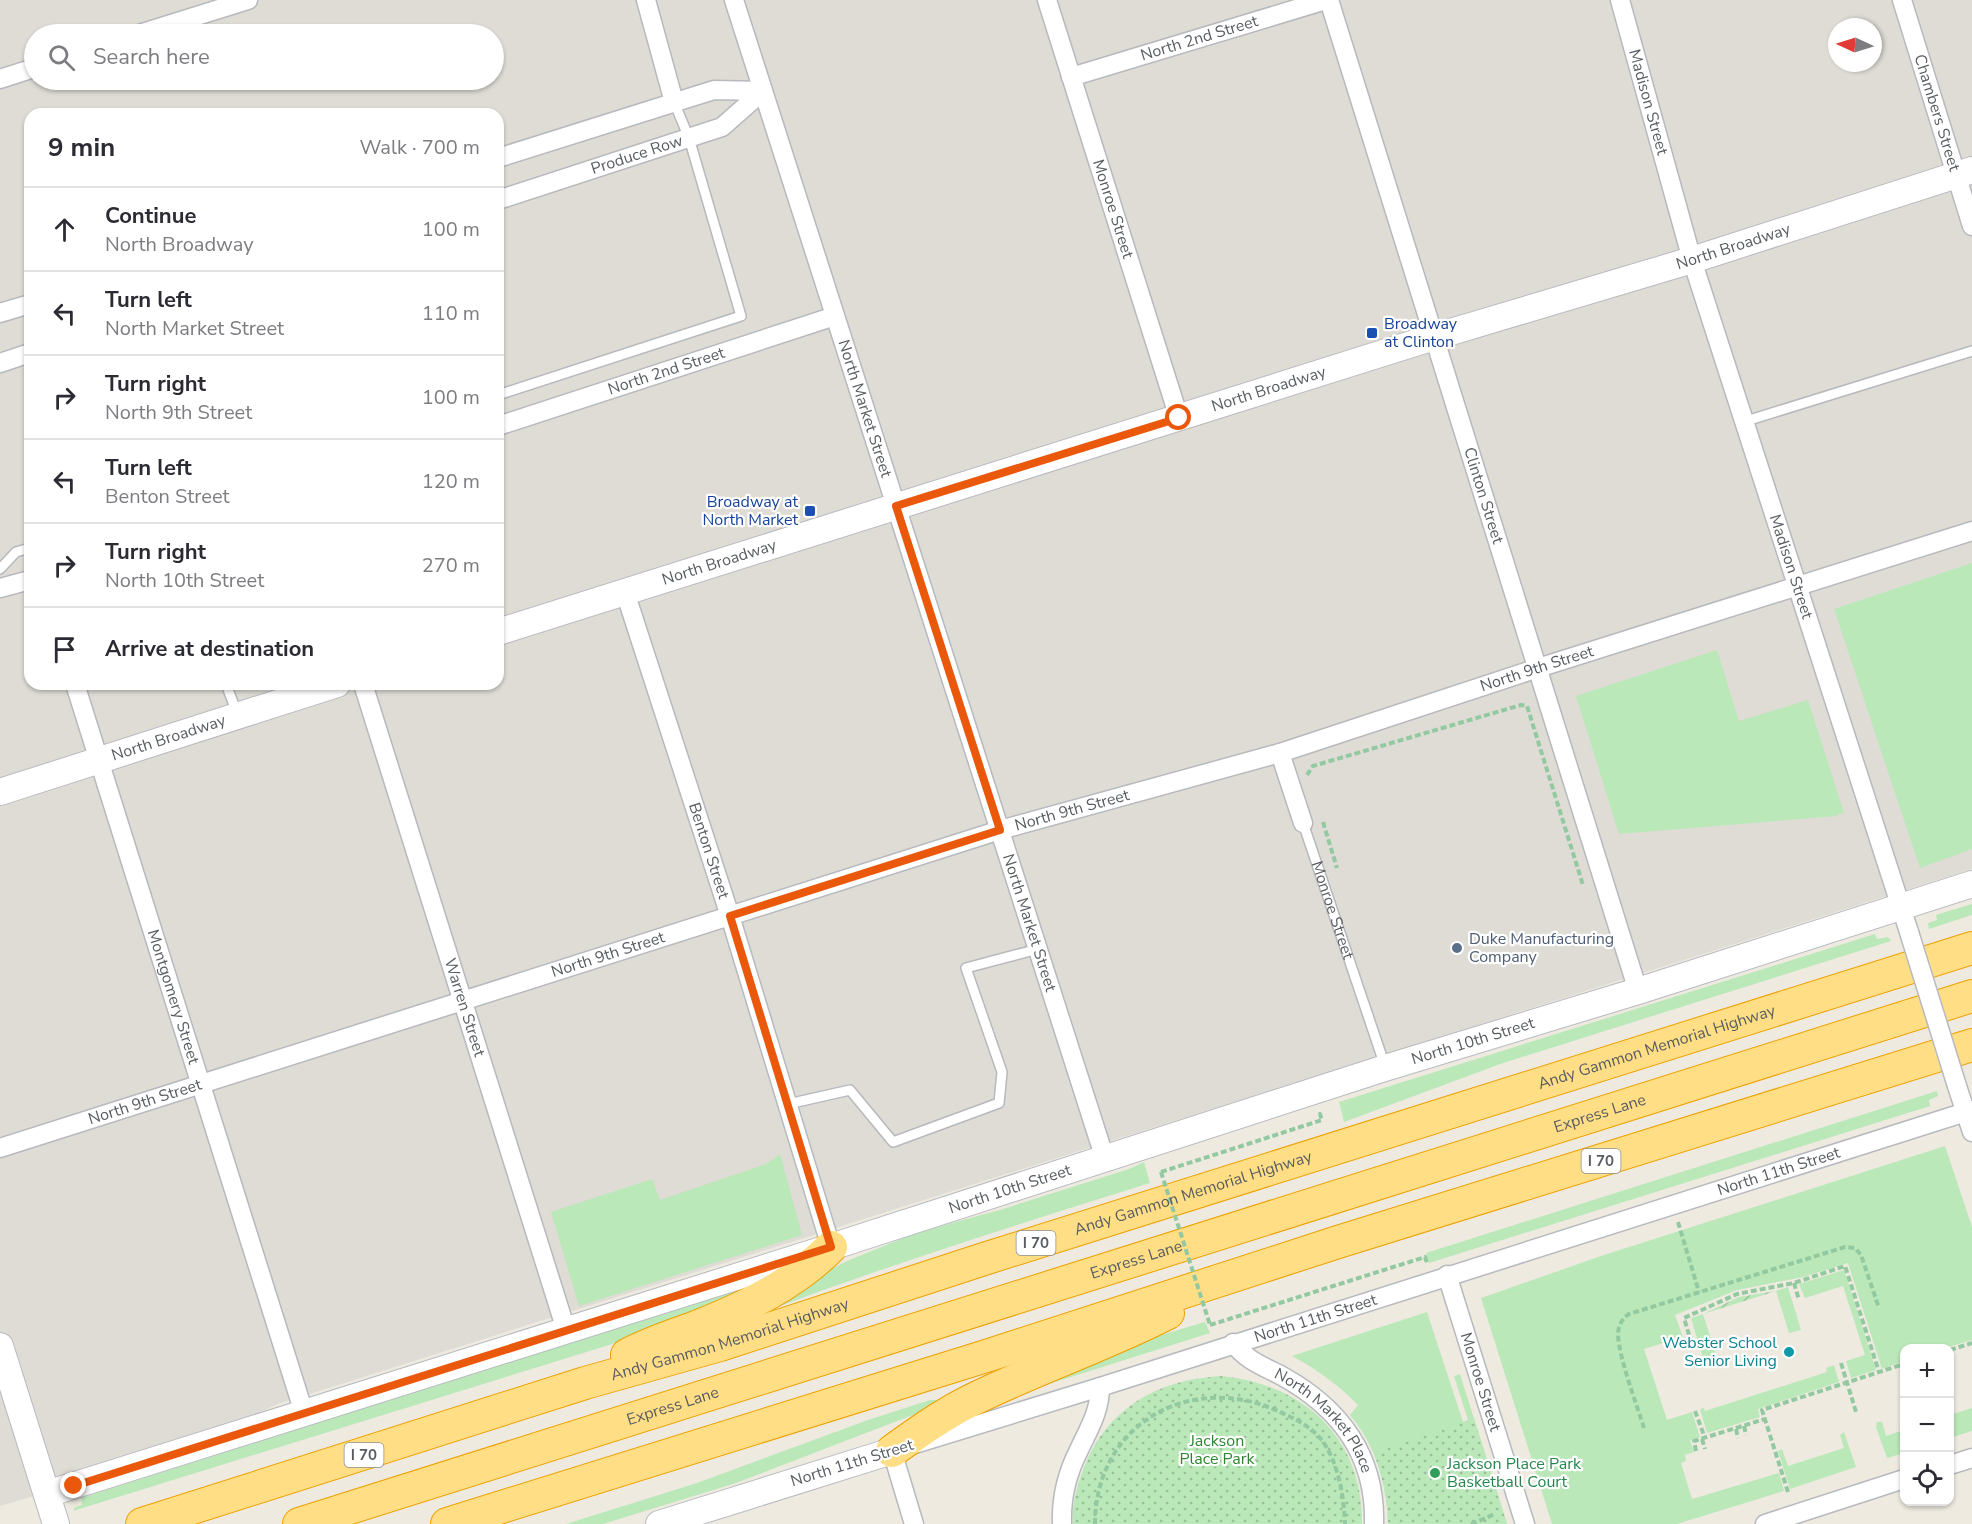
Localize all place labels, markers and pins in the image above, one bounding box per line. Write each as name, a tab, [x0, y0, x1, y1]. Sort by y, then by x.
place label: Broadway at Clinton	[1384, 313, 1458, 353]
marker: Broadway at Clinton	[1365, 326, 1379, 340]
place label: Broadway at North Market	[703, 491, 798, 531]
marker: Broadway at North Market	[803, 504, 817, 518]
place label: Duke Manufacturing Company	[1469, 928, 1614, 968]
marker: Duke Manufacturing Company	[1450, 941, 1464, 955]
place label: Webster School Senior Living	[1662, 1332, 1777, 1372]
marker: Webster School Senior Living	[1782, 1345, 1796, 1359]
place label: Jackson Place Park Basketball Court	[1446, 1453, 1582, 1493]
marker: Jackson Place Park Basketball Court	[1428, 1466, 1442, 1480]

